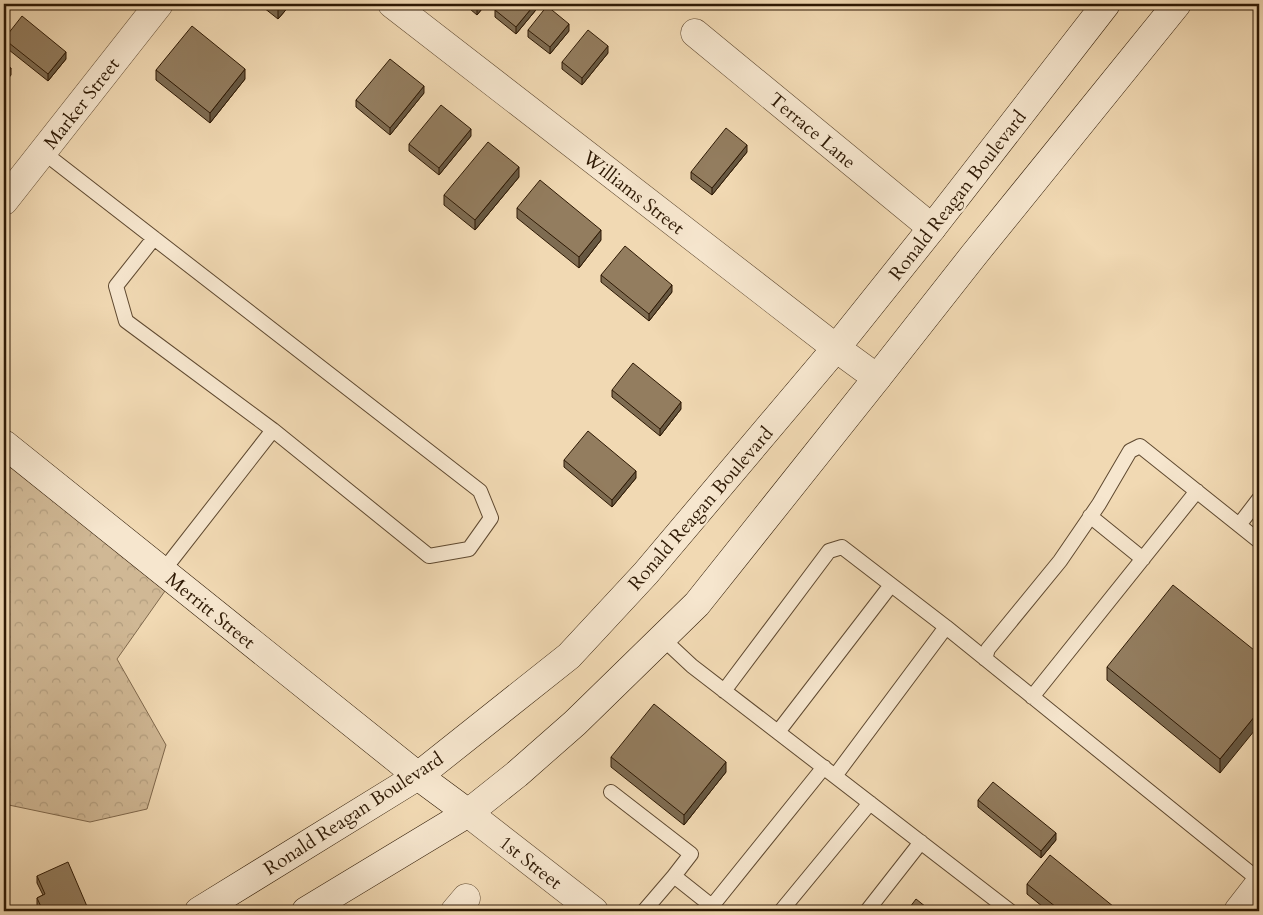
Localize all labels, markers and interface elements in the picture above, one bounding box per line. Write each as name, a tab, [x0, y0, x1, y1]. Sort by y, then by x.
street label: Marker Street	[38, 52, 126, 155]
street label: Terrace Lane	[763, 87, 861, 175]
street label: Ronald Reagan Boulevard	[883, 105, 1032, 286]
street label: Williams Street	[576, 144, 690, 241]
street label: Ronald Reagan Boulevard	[622, 421, 779, 596]
street label: Merritt Street	[160, 567, 261, 655]
street label: Ronald Reagan Boulevard	[259, 746, 448, 882]
street label: 1st Street	[494, 830, 567, 895]

